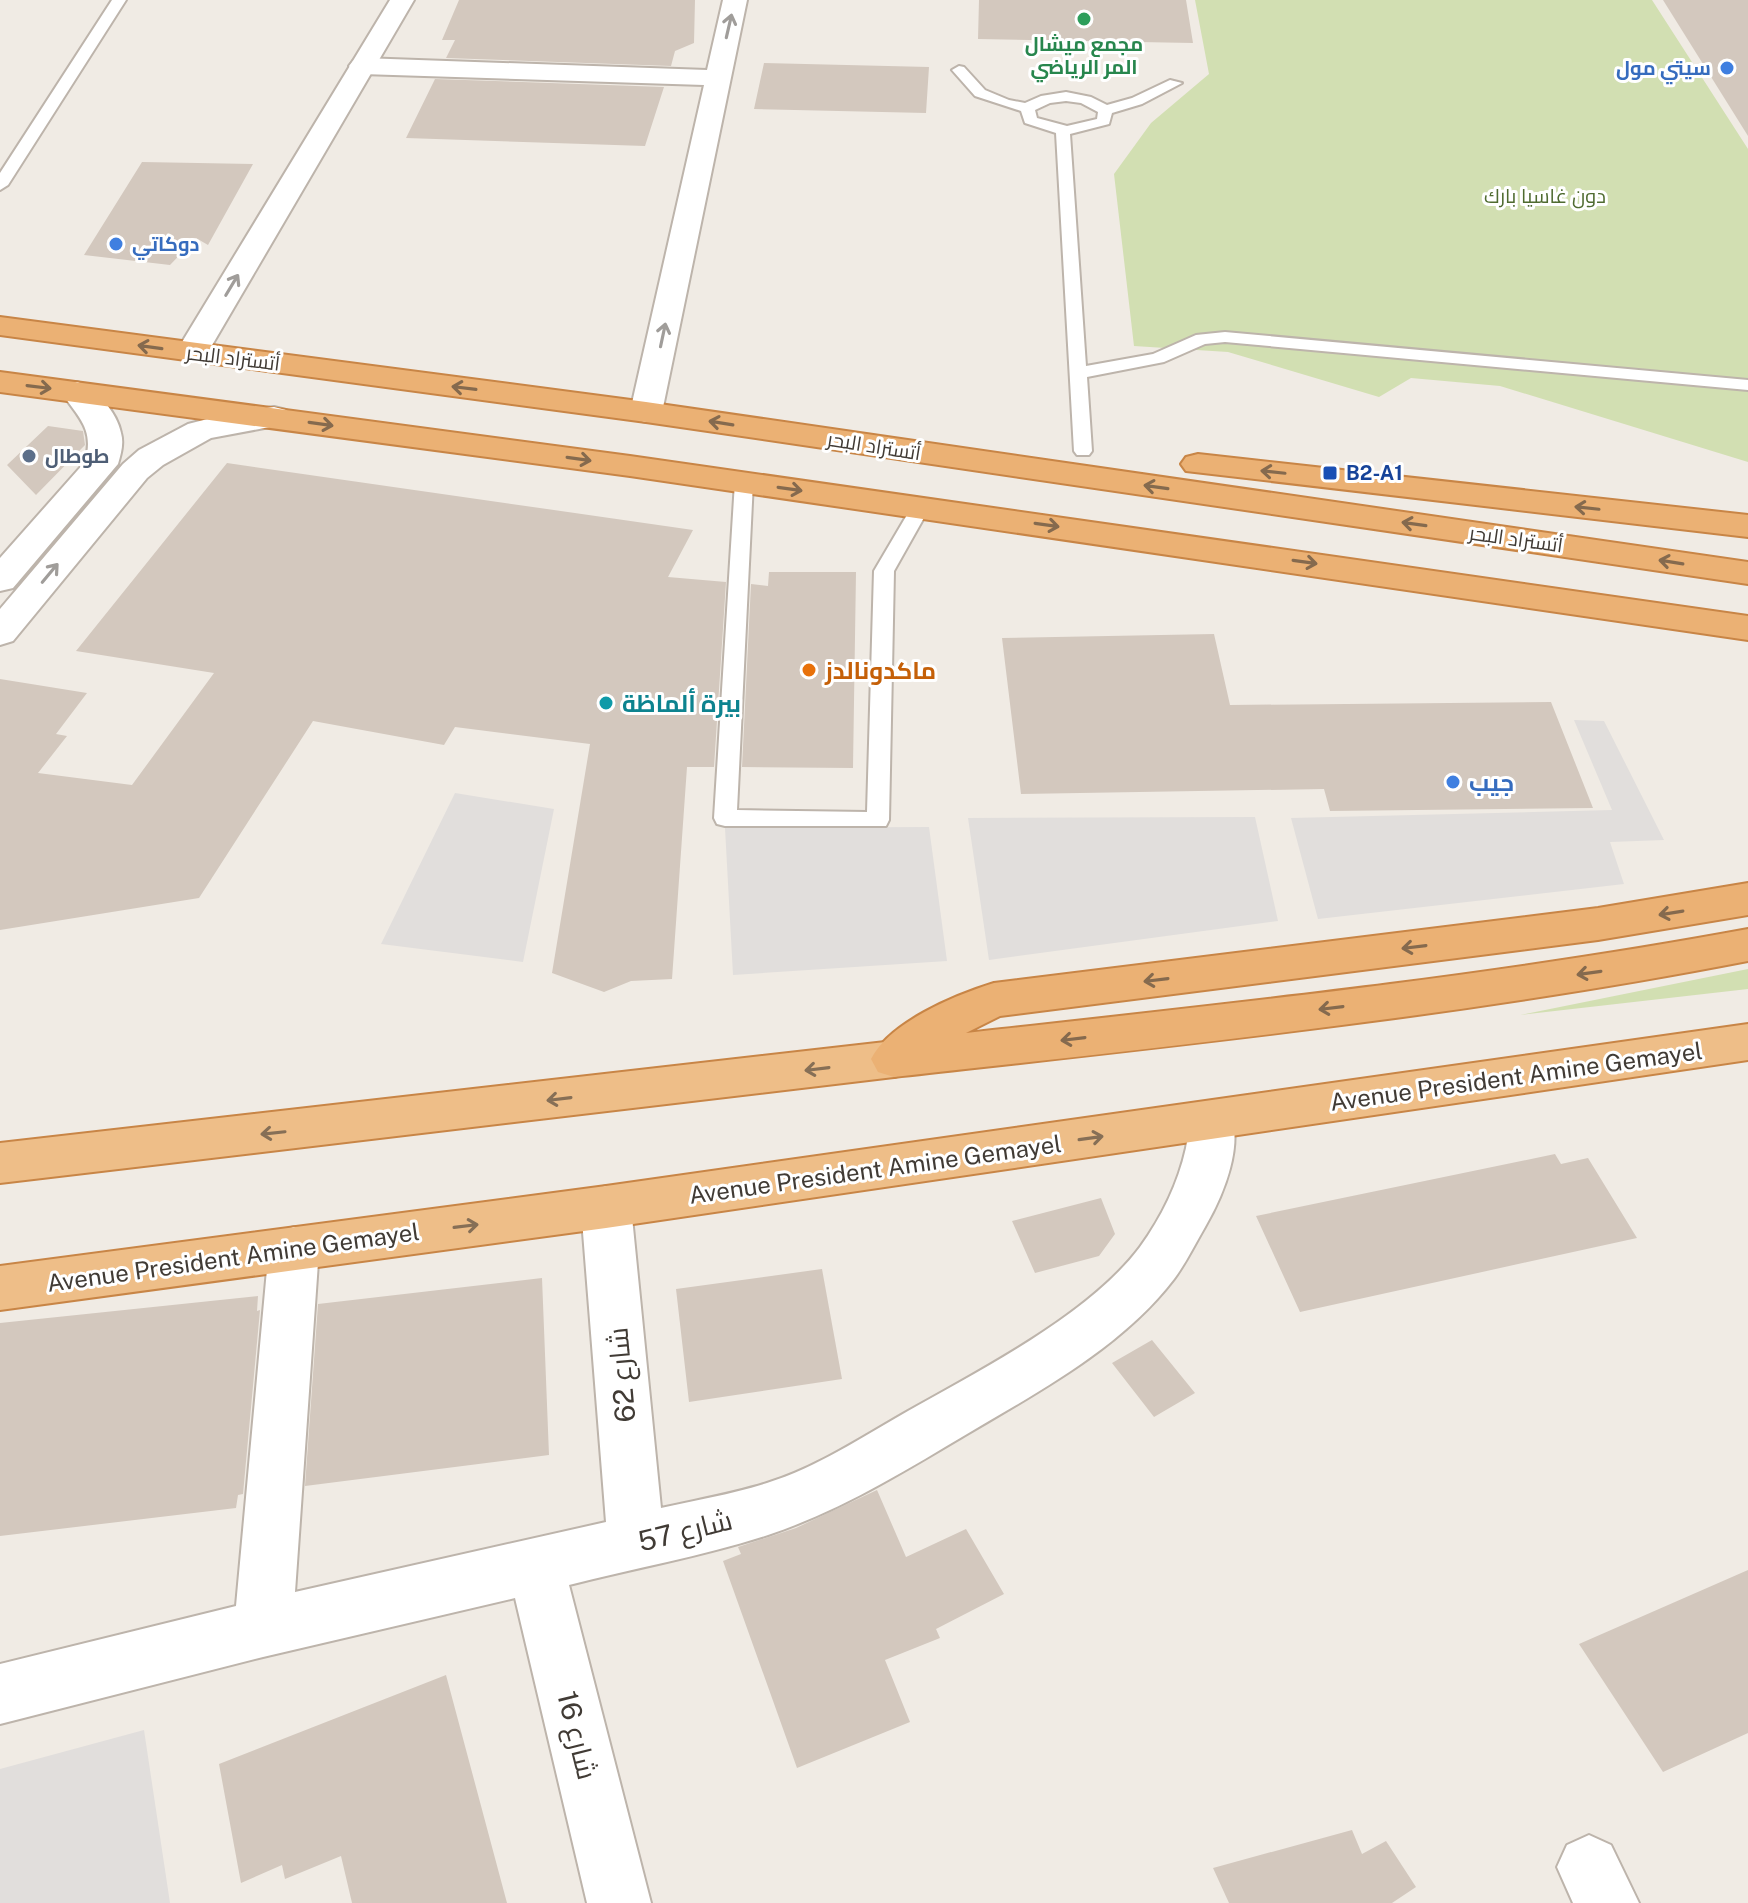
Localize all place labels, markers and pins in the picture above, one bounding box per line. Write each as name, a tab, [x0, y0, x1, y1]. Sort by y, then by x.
marker: مجمع ميشال المر الرياضي	[1075, 10, 1093, 28]
place label: مجمع ميشال المر الرياضي	[1025, 32, 1143, 83]
place label: سيتي مول	[1616, 56, 1711, 85]
marker: سيتي مول	[1718, 59, 1736, 77]
place label: دوكاتي	[132, 232, 200, 260]
marker: دوكاتي	[107, 235, 125, 253]
place label: طوطال	[45, 444, 110, 468]
marker: طوطال	[20, 447, 38, 465]
place label: B2-A1	[1346, 461, 1403, 485]
marker: B2-A1	[1321, 464, 1339, 482]
place label: ماكدونالدز	[824, 656, 936, 685]
marker: ماكدونالدز	[800, 661, 818, 679]
place label: بيرة ألماظة	[622, 688, 741, 718]
marker: بيرة ألماظة	[597, 694, 615, 712]
place label: جيب	[1469, 768, 1514, 796]
marker: جيب	[1444, 773, 1462, 791]

